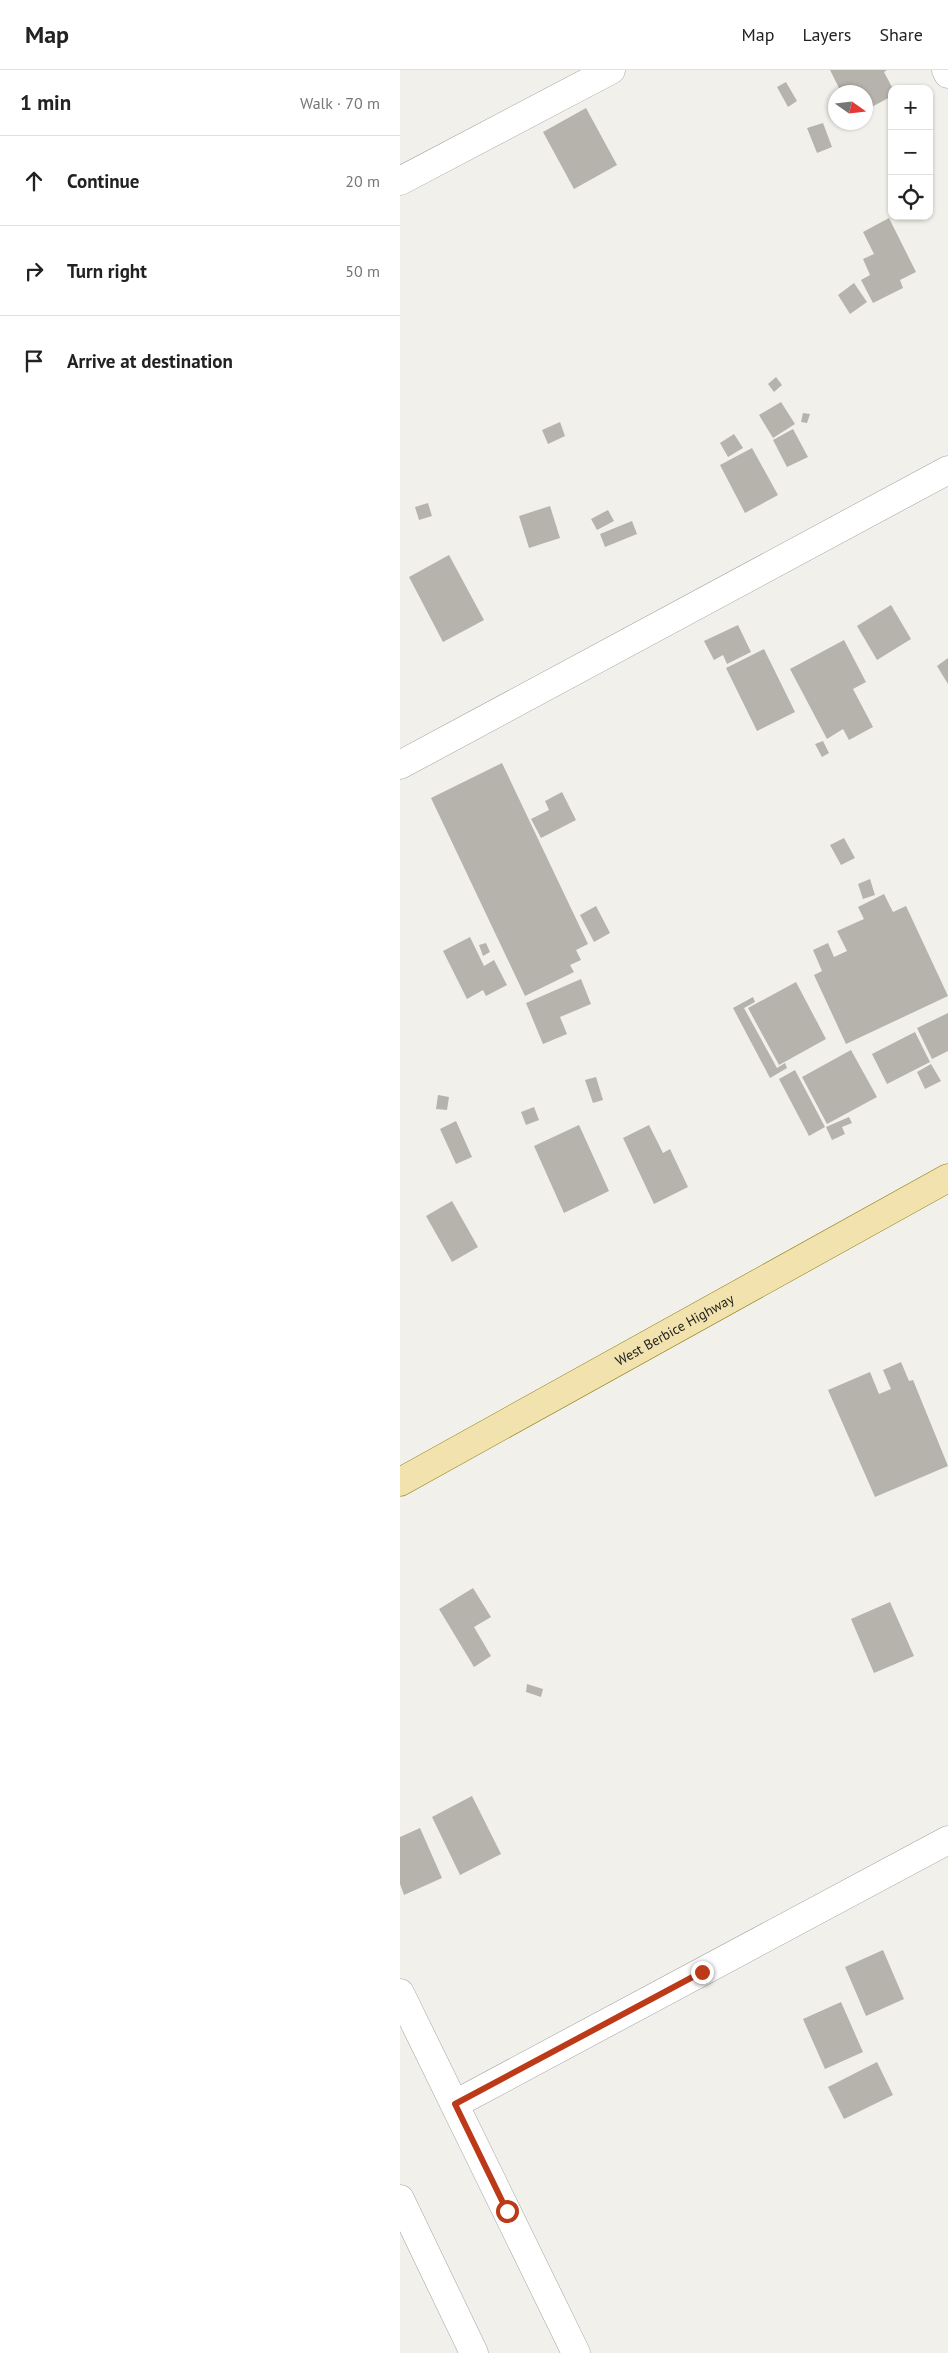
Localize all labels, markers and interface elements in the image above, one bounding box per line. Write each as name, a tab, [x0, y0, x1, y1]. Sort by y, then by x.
text: Map	[25, 19, 69, 50]
text: Map	[742, 23, 774, 46]
text: Layers	[802, 23, 851, 46]
text: Share	[879, 23, 923, 46]
north arrow	[828, 85, 873, 130]
map controls	[888, 85, 933, 220]
button: +	[888, 85, 933, 130]
text: 1 min	[20, 89, 71, 116]
text: Walk · 70 m	[300, 93, 380, 113]
button: −	[888, 130, 933, 175]
icon: ahead	[20, 167, 48, 195]
text: Continue	[67, 169, 139, 193]
text: 20 m	[345, 171, 380, 191]
button: locate	[888, 175, 933, 220]
icon: right	[20, 257, 48, 285]
text: Turn right	[67, 259, 147, 283]
text: 50 m	[345, 261, 380, 281]
icon: arrive	[20, 347, 48, 375]
text: Arrive at destination	[67, 349, 233, 373]
street label: West Berbice Highway	[612, 1289, 738, 1370]
route end	[691, 1961, 714, 1984]
route start	[496, 2200, 519, 2223]

